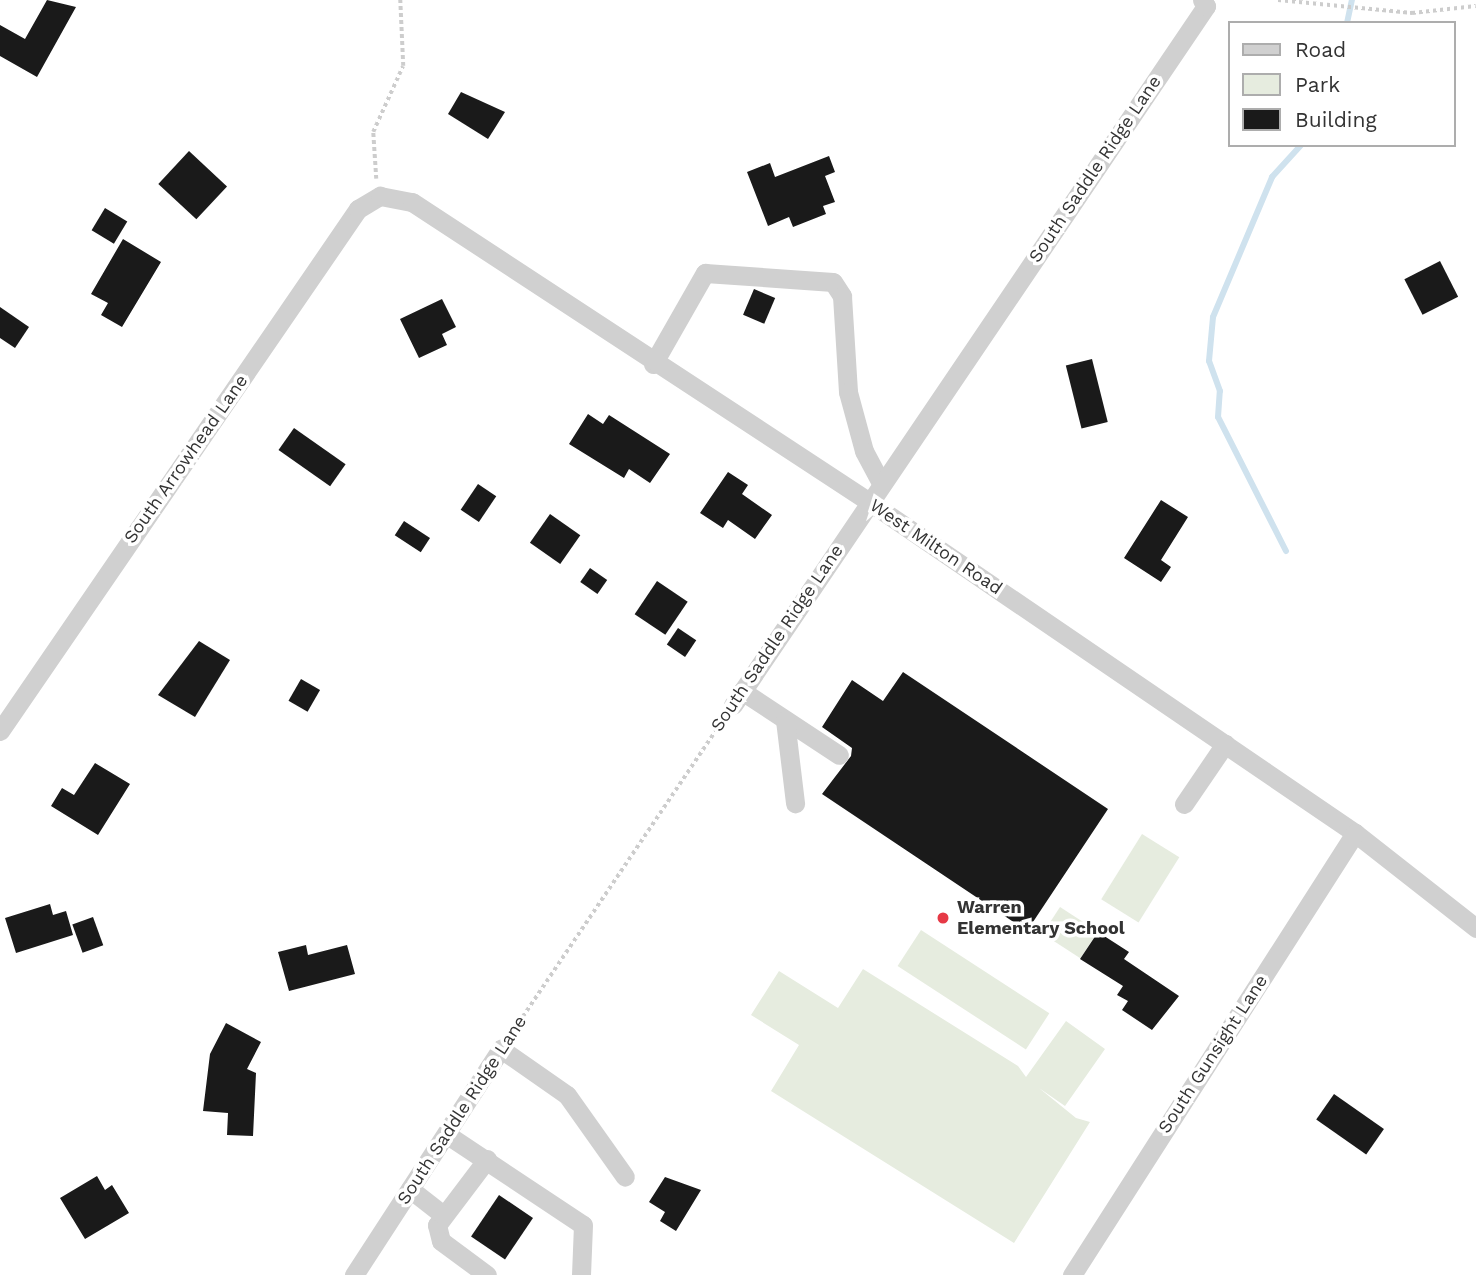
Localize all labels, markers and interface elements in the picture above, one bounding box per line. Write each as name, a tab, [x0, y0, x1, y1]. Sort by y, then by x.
legend	[1228, 21, 1455, 147]
text: Road	[1295, 37, 1346, 62]
street label: South Saddle Ridge Lane	[1024, 71, 1166, 267]
text: Park	[1295, 72, 1340, 97]
text: Building	[1295, 107, 1377, 132]
street label: South Arrowhead Lane	[119, 370, 253, 548]
street label: West Milton Road	[866, 495, 1006, 599]
street label: South Saddle Ridge Lane	[706, 540, 848, 736]
place label: Warren Elementary School	[957, 897, 1125, 940]
marker: Warren Elementary School	[935, 910, 951, 926]
street label: South Gunsight Lane	[1154, 971, 1272, 1137]
street label: South Saddle Ridge Lane	[393, 1011, 531, 1209]

